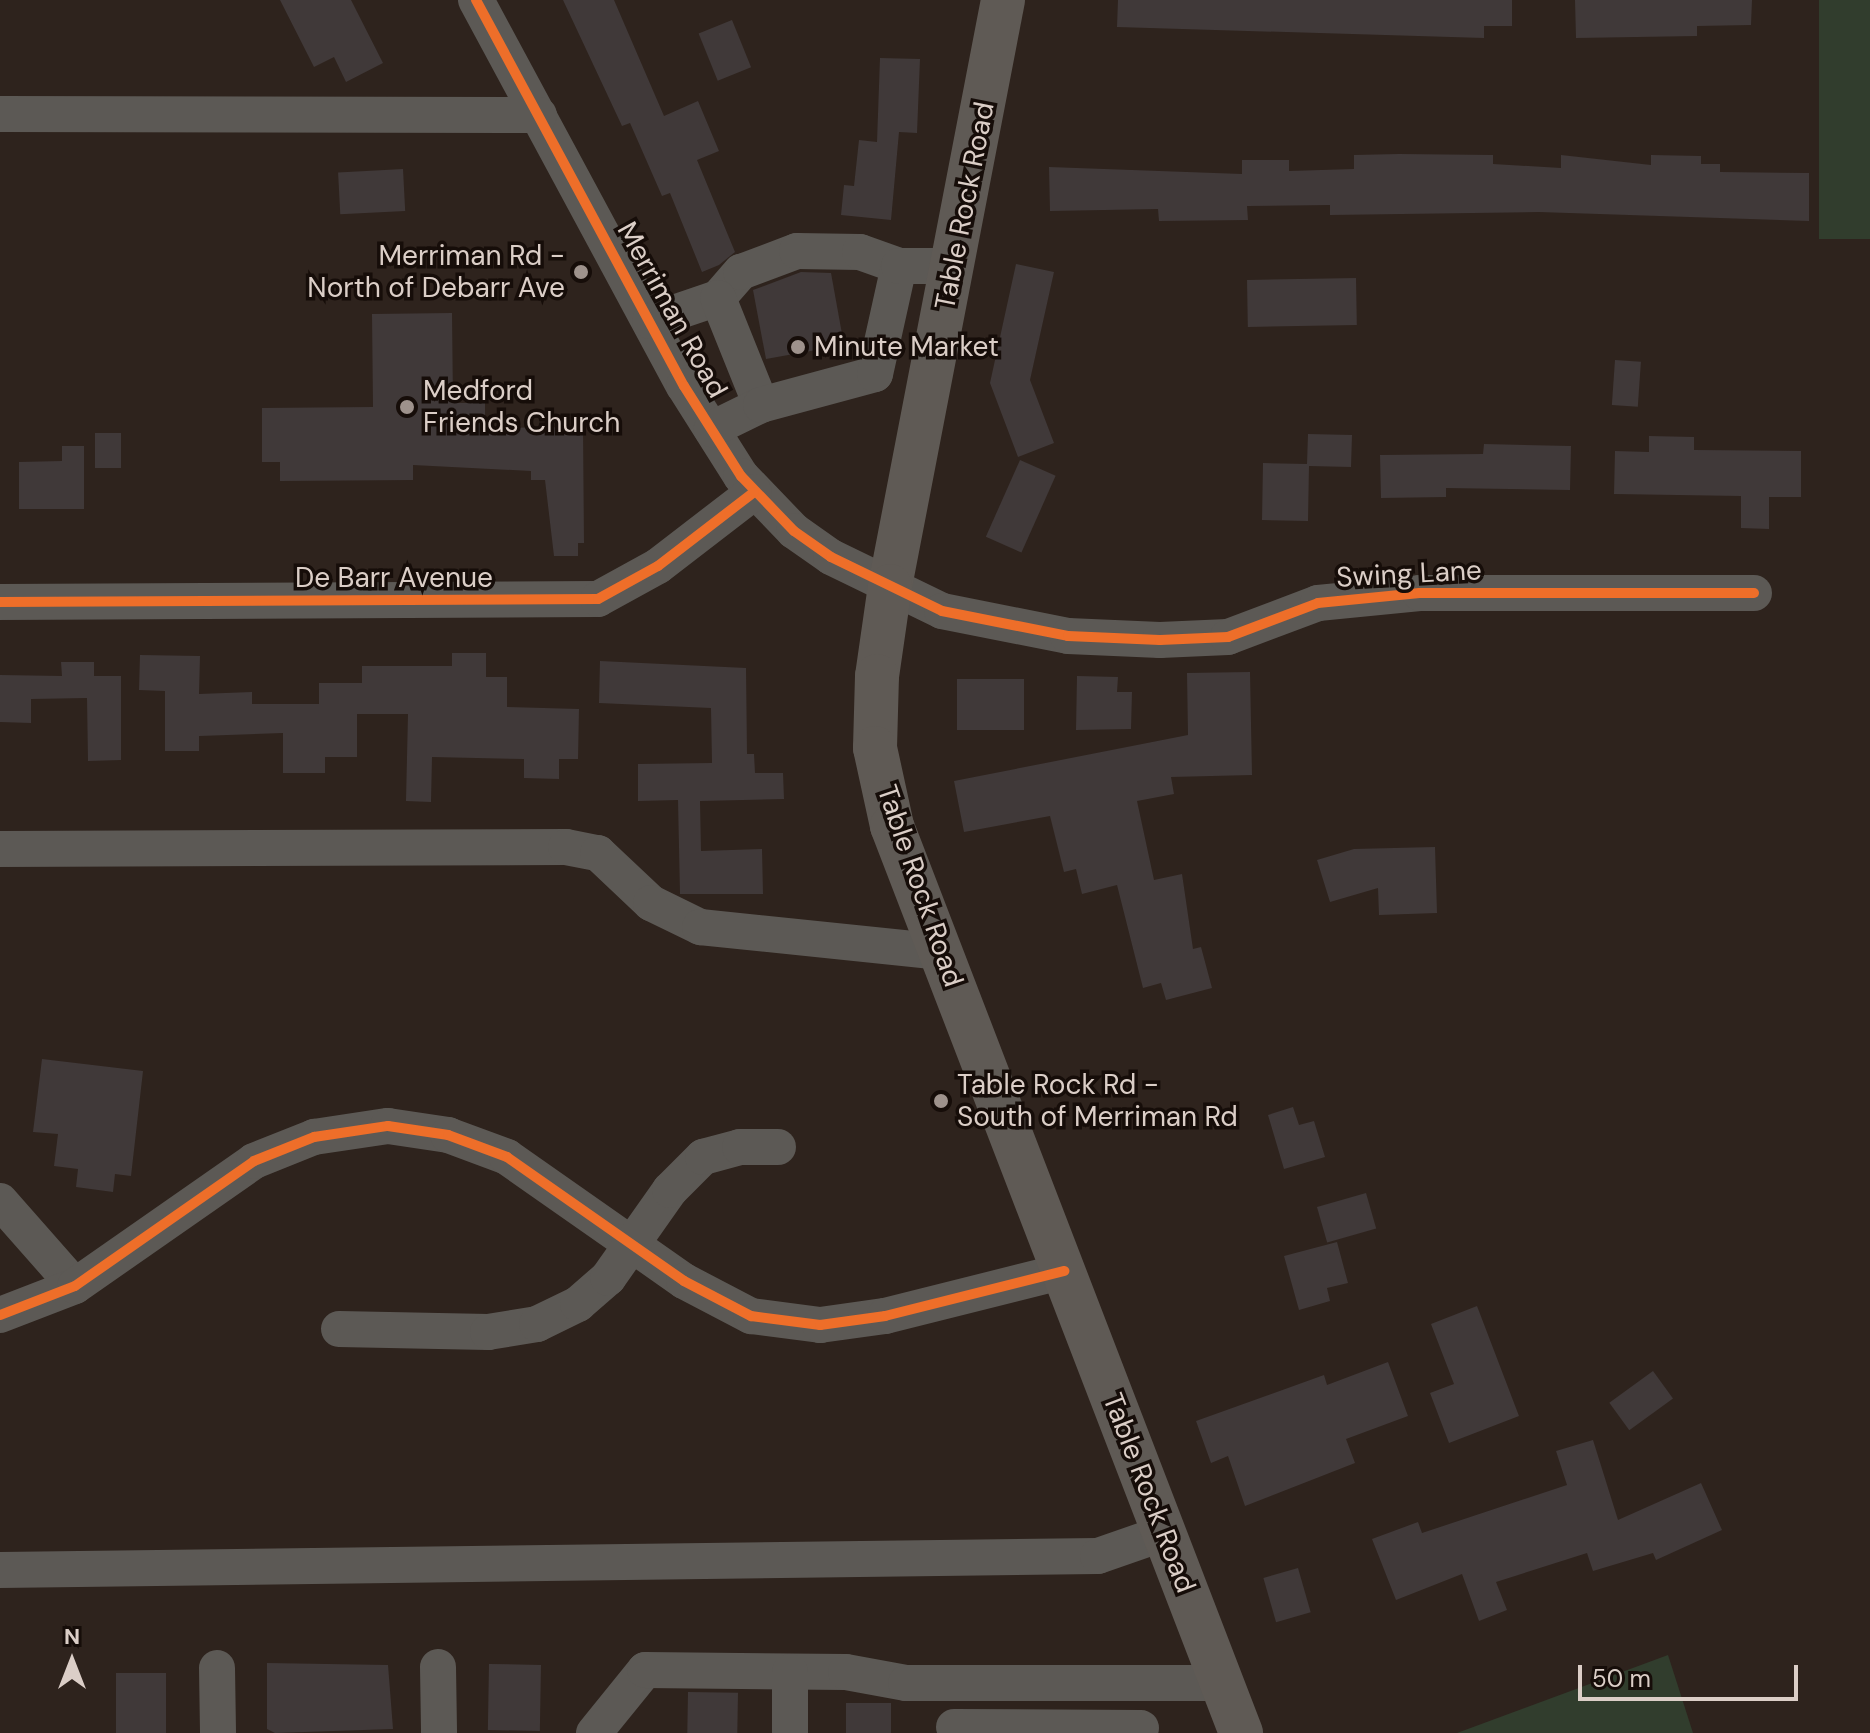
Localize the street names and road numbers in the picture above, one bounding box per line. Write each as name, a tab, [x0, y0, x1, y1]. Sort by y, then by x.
street label: Table Rock Road	[928, 99, 1002, 313]
street label: Merriman Road	[610, 216, 734, 404]
street label: Swing Lane	[1336, 553, 1482, 595]
street label: De Barr Avenue	[295, 561, 493, 595]
street label: Table Rock Road	[870, 781, 970, 991]
street label: Table Rock Road	[1095, 1388, 1203, 1598]

